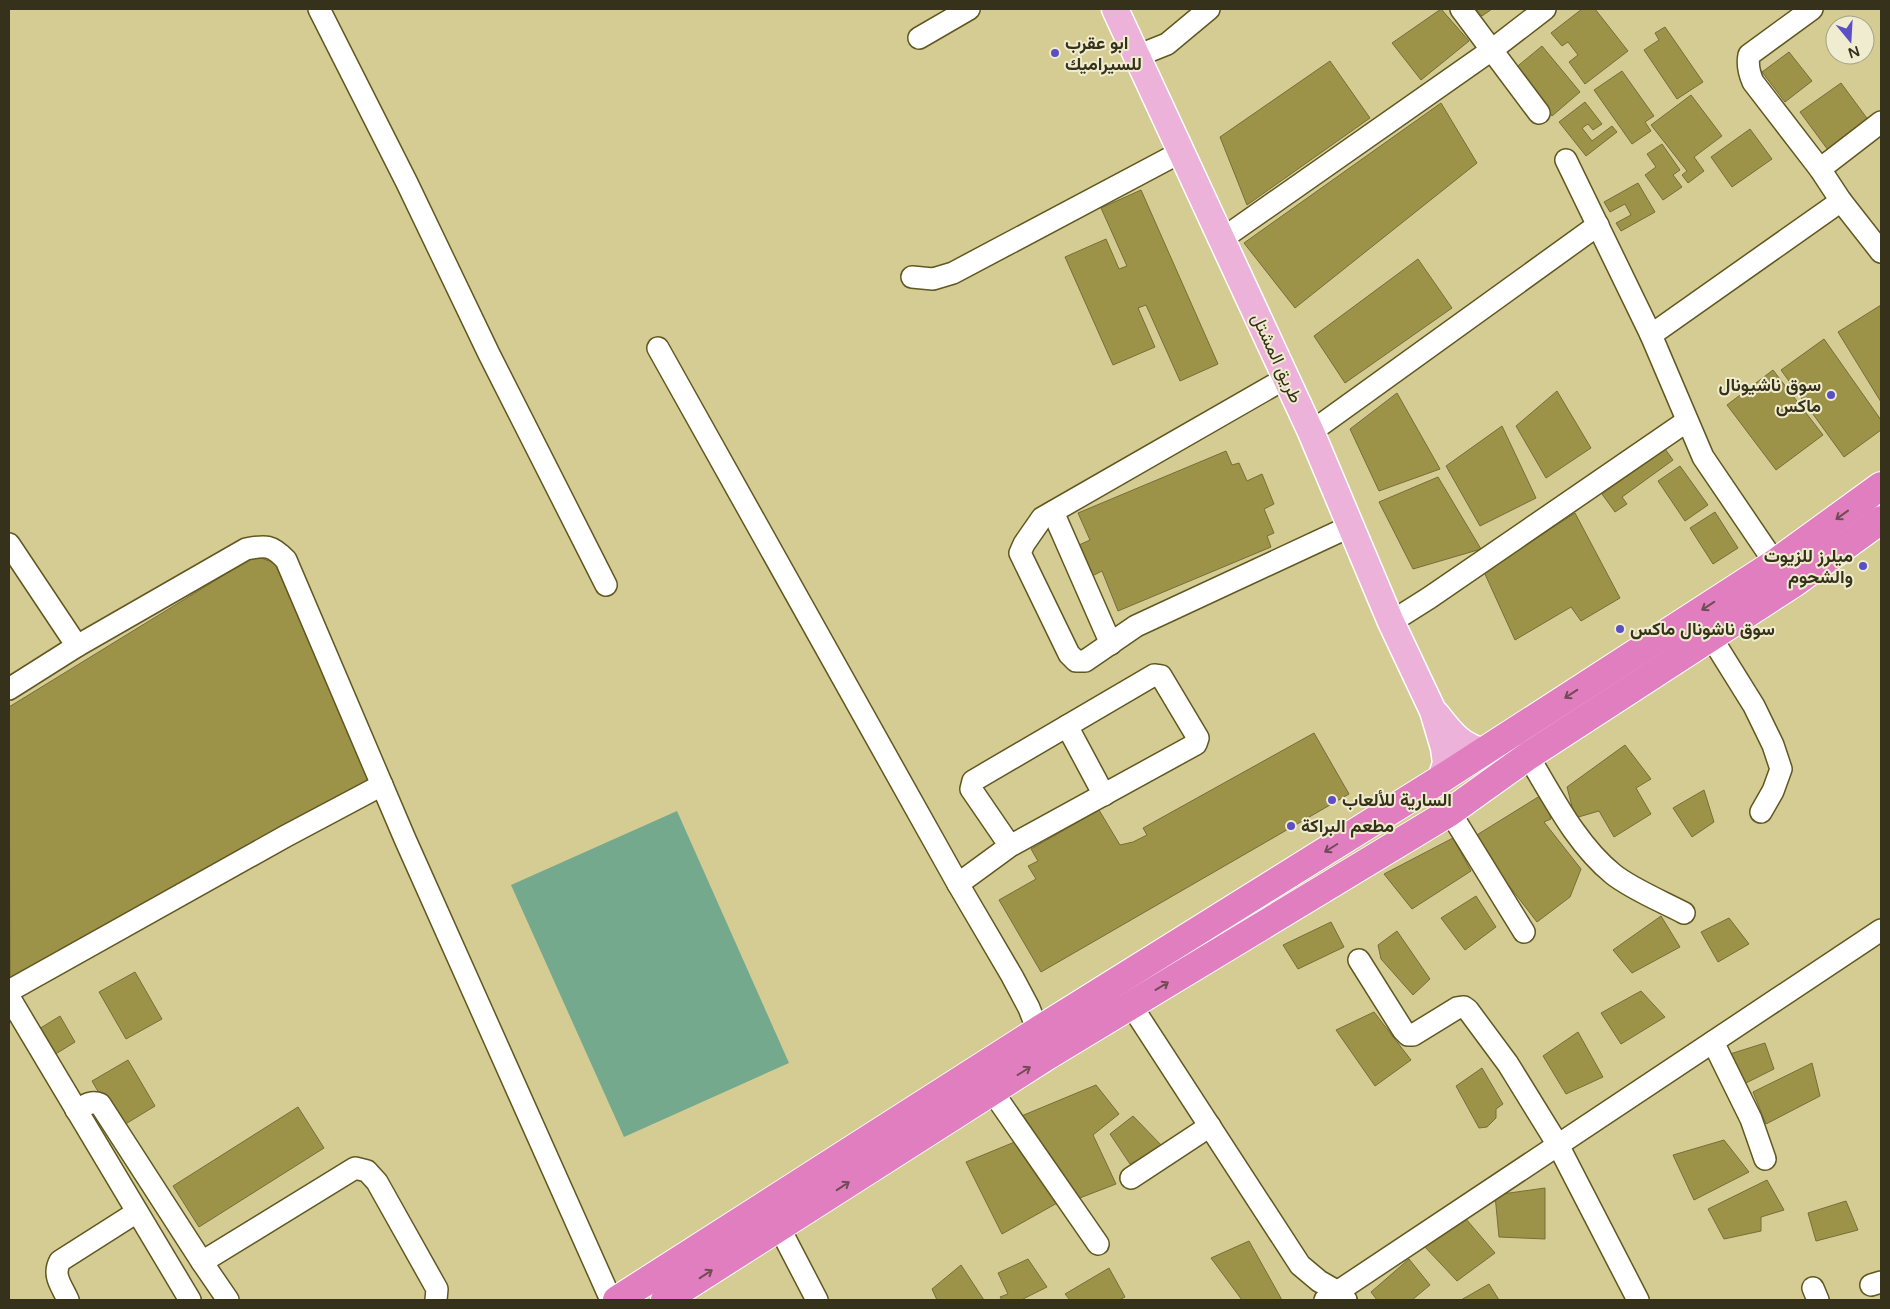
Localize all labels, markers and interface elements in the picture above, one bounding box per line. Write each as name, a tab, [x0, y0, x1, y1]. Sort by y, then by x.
north arrow	[1825, 15, 1875, 65]
place label: ابو عقرب للسيراميك	[1065, 32, 1142, 75]
text: N	[1846, 42, 1862, 62]
marker: ابو عقرب للسيراميك	[1049, 47, 1061, 59]
street label: طريق المشتل	[1247, 310, 1307, 406]
place label: سوق ناشيونال ماكس	[1719, 374, 1821, 417]
marker: سوق ناشيونال ماكس	[1825, 389, 1837, 401]
one-way arrow	[1835, 510, 1849, 520]
place label: ميلرز للزيوت والشحوم	[1764, 545, 1853, 589]
marker: ميلرز للزيوت والشحوم	[1857, 560, 1869, 572]
one-way arrow	[1701, 601, 1715, 611]
place label: سوق ناشونال ماكس	[1630, 618, 1775, 640]
marker: سوق ناشونال ماكس	[1614, 623, 1626, 635]
one-way arrow	[1564, 689, 1578, 700]
place label: السارية للألعاب	[1342, 789, 1452, 811]
marker: السارية للألعاب	[1326, 794, 1338, 806]
place label: مطعم البراكة	[1301, 815, 1394, 838]
marker: مطعم البراكة	[1285, 820, 1297, 832]
one-way arrow	[1324, 843, 1338, 853]
one-way arrow	[1155, 980, 1169, 990]
one-way arrow	[1016, 1066, 1030, 1076]
one-way arrow	[835, 1181, 849, 1191]
one-way arrow	[698, 1269, 712, 1279]

